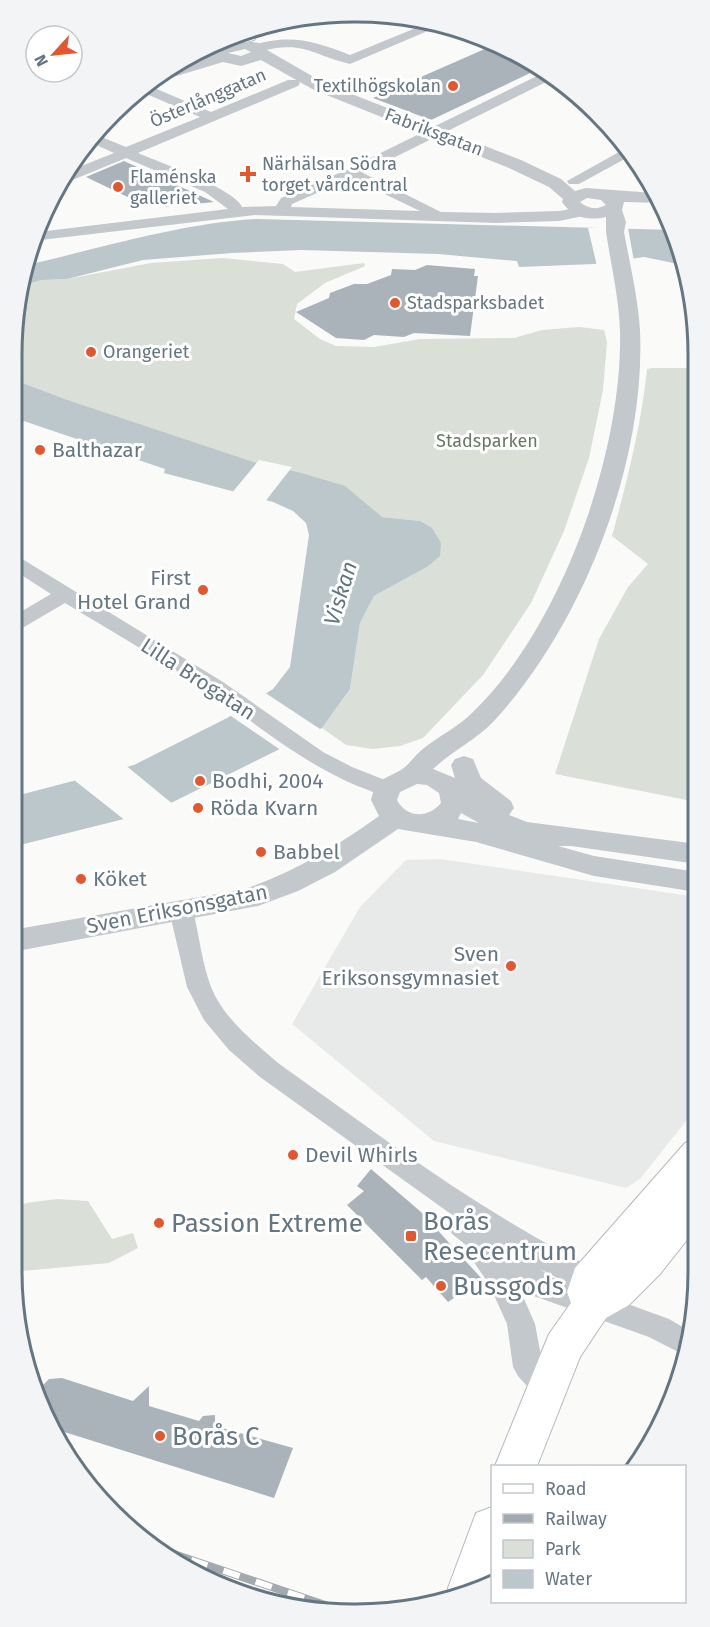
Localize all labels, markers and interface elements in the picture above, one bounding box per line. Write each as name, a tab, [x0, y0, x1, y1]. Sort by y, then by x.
north arrow	[24, 24, 84, 84]
text: N	[30, 52, 52, 70]
street label: Österlånggatan	[147, 64, 269, 132]
place label: Textilhögskolan	[314, 75, 441, 97]
marker: Textilhögskolan	[446, 79, 460, 93]
street label: Fabriksgatan	[382, 103, 486, 161]
place label: Närhälsan Södra torget vårdcentral	[262, 153, 407, 196]
marker: Närhälsan Södra torget vårdcentral	[239, 165, 257, 183]
place label: Flaménska galleriet	[130, 166, 217, 209]
marker: Flaménska galleriet	[111, 180, 125, 194]
place label: Stadsparksbadet	[407, 292, 545, 314]
marker: Stadsparksbadet	[388, 296, 402, 310]
place label: Orangeriet	[103, 341, 190, 363]
marker: Orangeriet	[84, 345, 98, 359]
park label: Stadsparken	[436, 430, 538, 452]
place label: Balthazar	[52, 437, 142, 463]
marker: Balthazar	[33, 443, 47, 457]
water label: Viskan	[318, 558, 363, 628]
place label: First Hotel Grand	[77, 565, 191, 615]
marker: First Hotel Grand	[196, 583, 210, 597]
street label: Lilla Brogatan	[136, 632, 260, 726]
place label: Bodhi, 2004	[212, 768, 323, 794]
marker: Bodhi, 2004	[193, 774, 207, 788]
place label: Röda Kvarn	[210, 795, 318, 821]
marker: Röda Kvarn	[191, 801, 205, 815]
place label: Babbel	[273, 839, 340, 865]
marker: Babbel	[254, 845, 268, 859]
place label: Köket	[93, 866, 147, 892]
marker: Köket	[74, 872, 88, 886]
street label: Sven Eriksonsgatan	[84, 879, 270, 939]
place label: Sven Eriksonsgymnasiet	[322, 941, 499, 991]
marker: Sven Eriksonsgymnasiet	[504, 959, 518, 973]
place label: Devil Whirls	[305, 1142, 418, 1168]
marker: Devil Whirls	[286, 1148, 300, 1162]
place label: Borås Resecentrum	[423, 1206, 577, 1267]
place label: Passion Extreme	[171, 1208, 363, 1239]
marker: Passion Extreme	[152, 1216, 166, 1230]
marker: Borås Resecentrum	[404, 1229, 418, 1243]
place label: Bussgods	[453, 1271, 564, 1302]
marker: Bussgods	[434, 1279, 448, 1293]
place label: Borås C	[172, 1421, 260, 1452]
marker: Borås C	[153, 1429, 167, 1443]
legend	[491, 1465, 686, 1603]
text: Road	[545, 1478, 587, 1500]
text: Railway	[545, 1508, 607, 1530]
text: Park	[545, 1538, 581, 1560]
text: Water	[545, 1568, 592, 1590]

